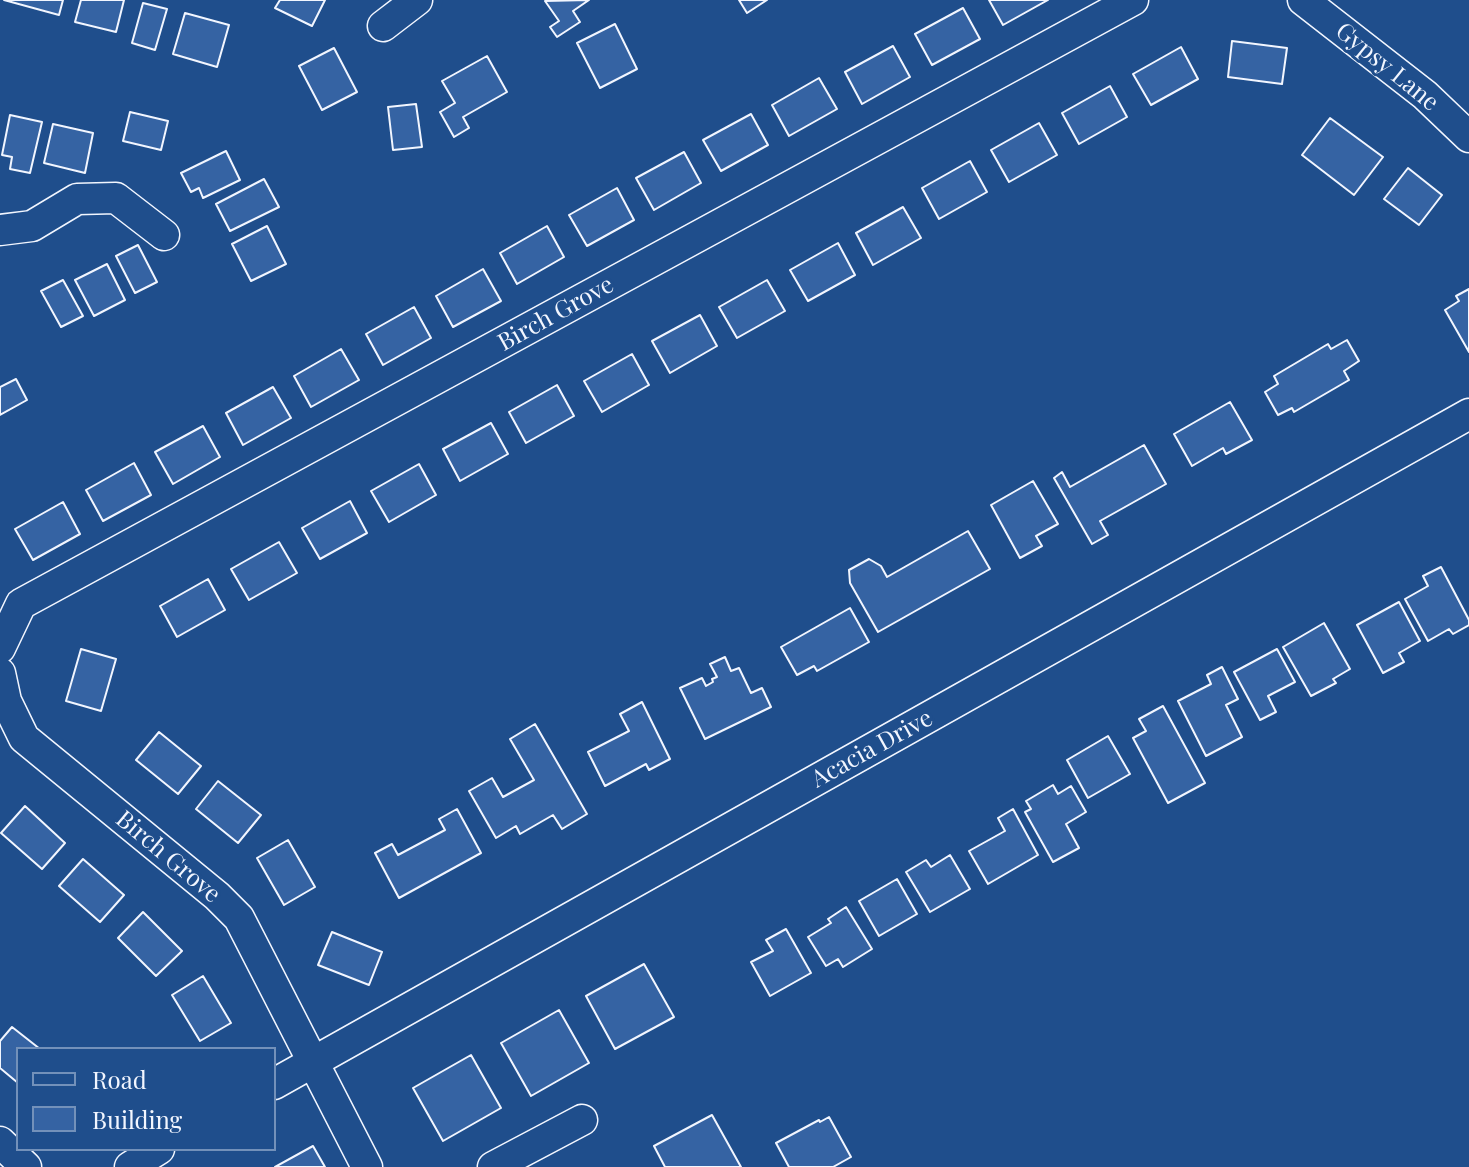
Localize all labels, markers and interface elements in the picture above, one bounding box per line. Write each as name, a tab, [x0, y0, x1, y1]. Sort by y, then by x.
street label: Gypsy Lane	[1330, 17, 1444, 117]
street label: Birch Grove	[493, 270, 619, 358]
street label: Acacia Drive	[806, 704, 938, 794]
street label: Birch Grove	[110, 805, 226, 909]
legend	[16, 1047, 276, 1151]
text: Road	[92, 1063, 147, 1095]
text: Building	[92, 1103, 182, 1135]

